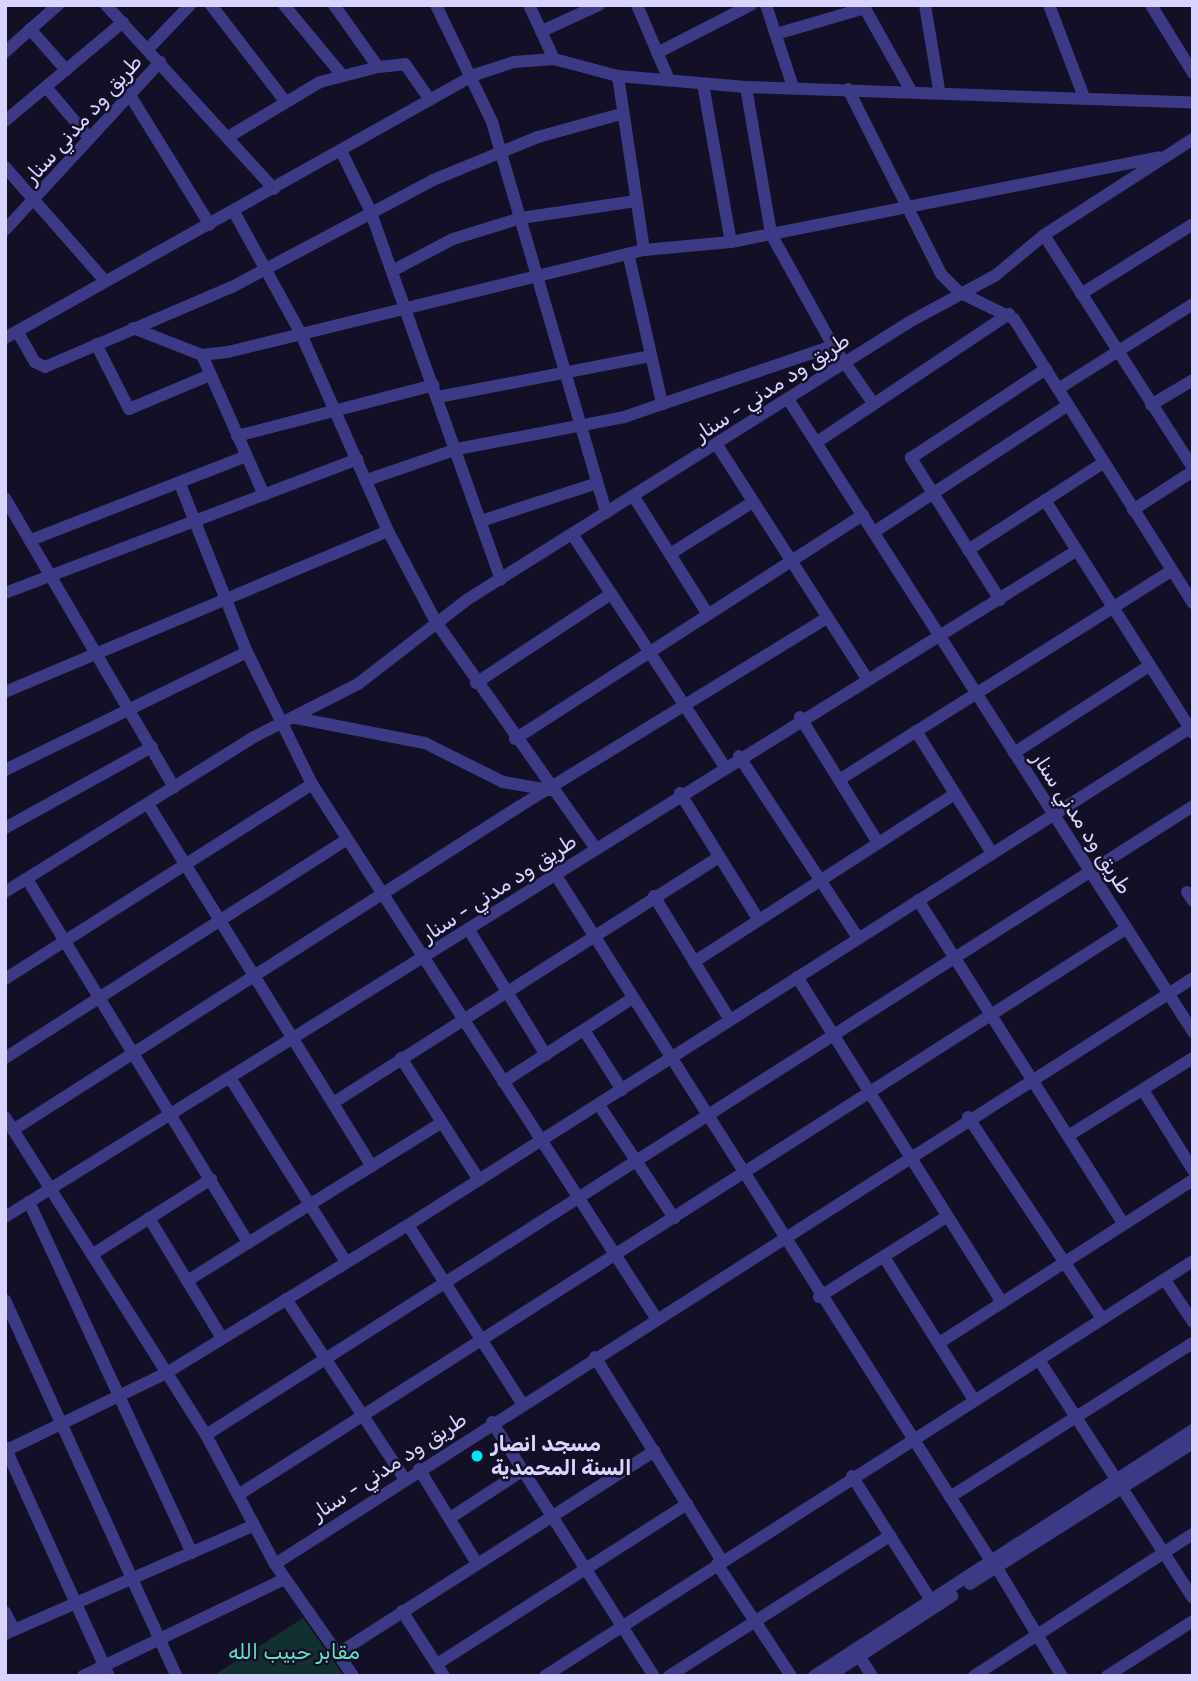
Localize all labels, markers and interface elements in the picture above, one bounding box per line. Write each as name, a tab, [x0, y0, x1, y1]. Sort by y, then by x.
street label: طريق ود مدني سنار	[19, 49, 147, 189]
street label: طريق ود مدني - سنار	[690, 327, 854, 447]
street label: طريق ود مدني سنار	[1027, 747, 1137, 899]
street label: طريق ود مدني - سنار	[417, 828, 581, 948]
street label: طريق ود مدني - سنار	[307, 1406, 471, 1526]
place label: مسجد انصار السنة المحمدية	[491, 1431, 632, 1481]
marker: مسجد انصار السنة المحمدية	[469, 1448, 485, 1464]
park label: مقابر حبيب الله	[228, 1639, 360, 1665]

